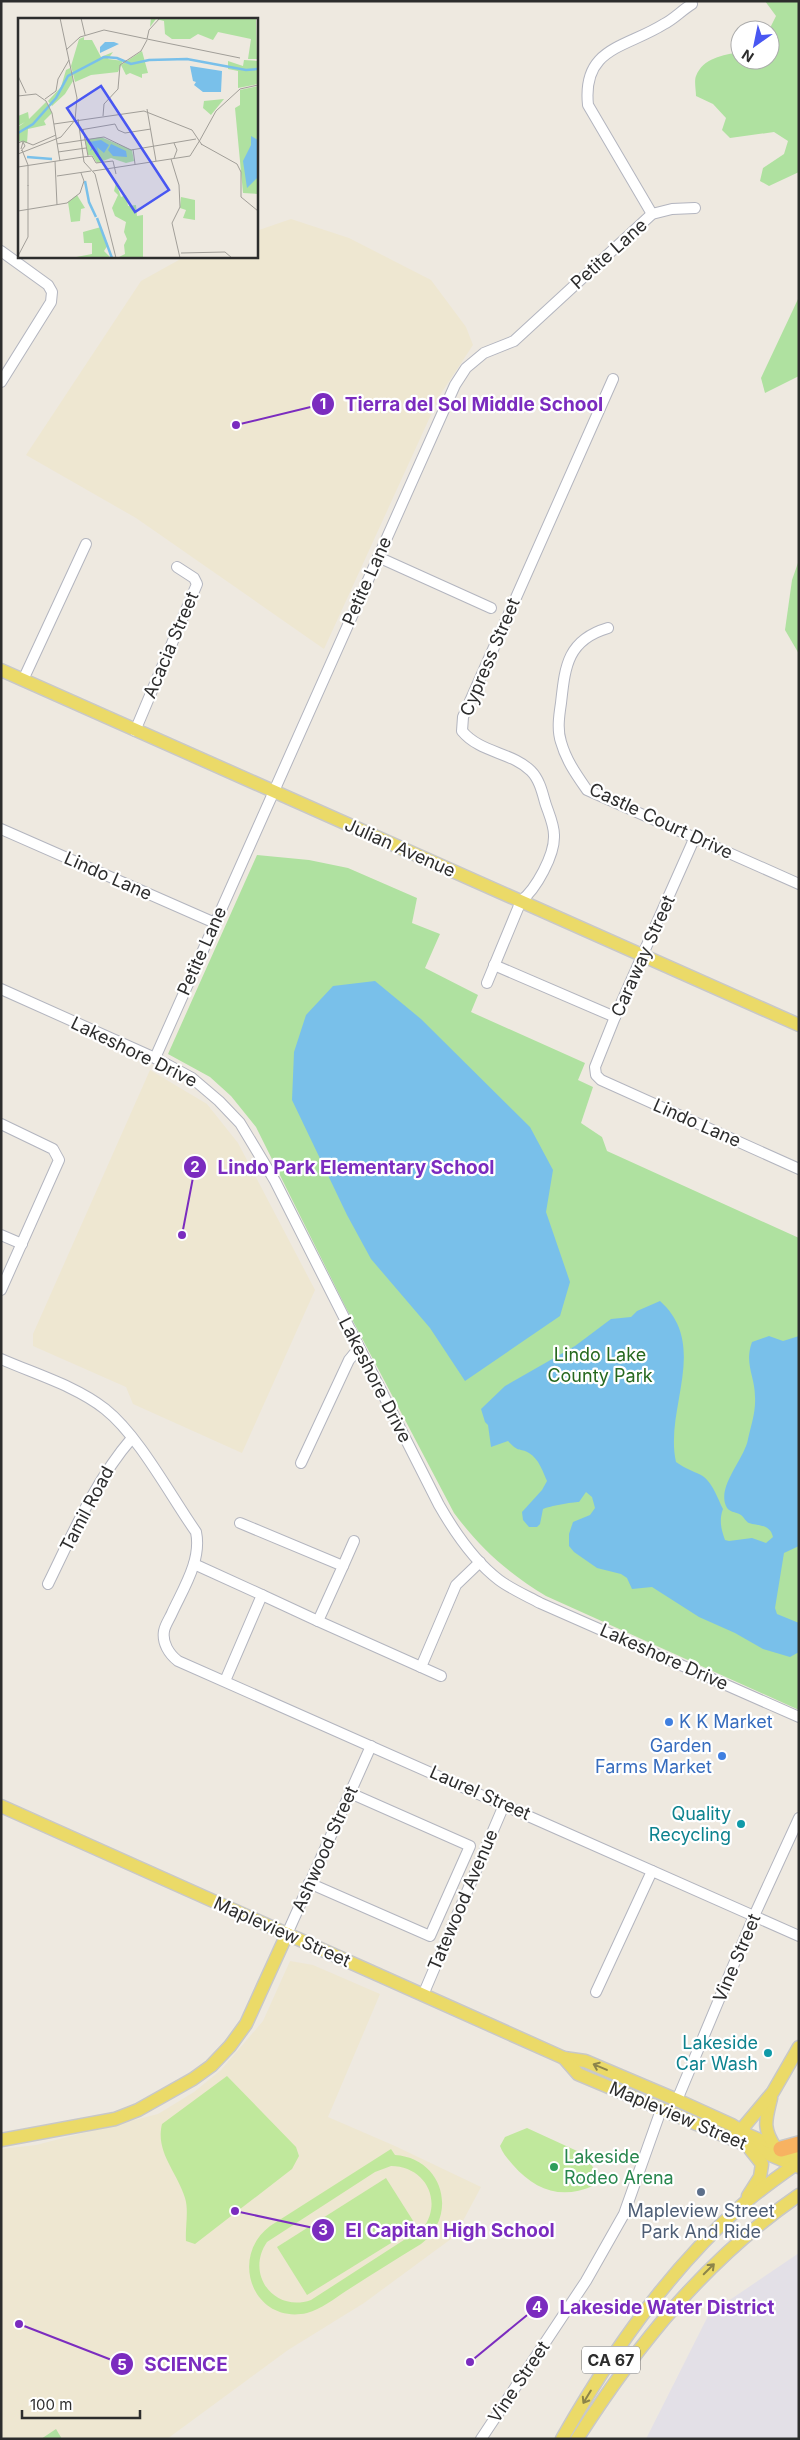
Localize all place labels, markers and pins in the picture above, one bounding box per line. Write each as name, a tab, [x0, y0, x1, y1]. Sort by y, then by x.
callout: Tierra del Sol Middle School	[310, 387, 614, 421]
callout: Lindo Park Elementary School	[183, 1150, 505, 1184]
place label: K K Market	[679, 1711, 773, 1732]
marker: K K Market	[663, 1716, 675, 1728]
place label: Garden Farms Market	[595, 1735, 712, 1777]
marker: Garden Farms Market	[716, 1750, 728, 1762]
place label: Quality Recycling	[649, 1803, 731, 1845]
marker: Quality Recycling	[735, 1818, 747, 1830]
place label: Lakeside Car Wash	[676, 2032, 758, 2074]
marker: Lakeside Car Wash	[762, 2047, 774, 2059]
place label: Lakeside Rodeo Arena	[564, 2146, 674, 2188]
marker: Lakeside Rodeo Arena	[548, 2161, 560, 2173]
marker: Mapleview Street Park And Ride	[695, 2186, 707, 2198]
place label: Mapleview Street Park And Ride	[627, 2200, 775, 2242]
callout: El Capitan High School	[311, 2213, 565, 2247]
callout: Lakeside Water District	[525, 2290, 785, 2324]
callout: SCIENCE	[109, 2347, 238, 2381]

